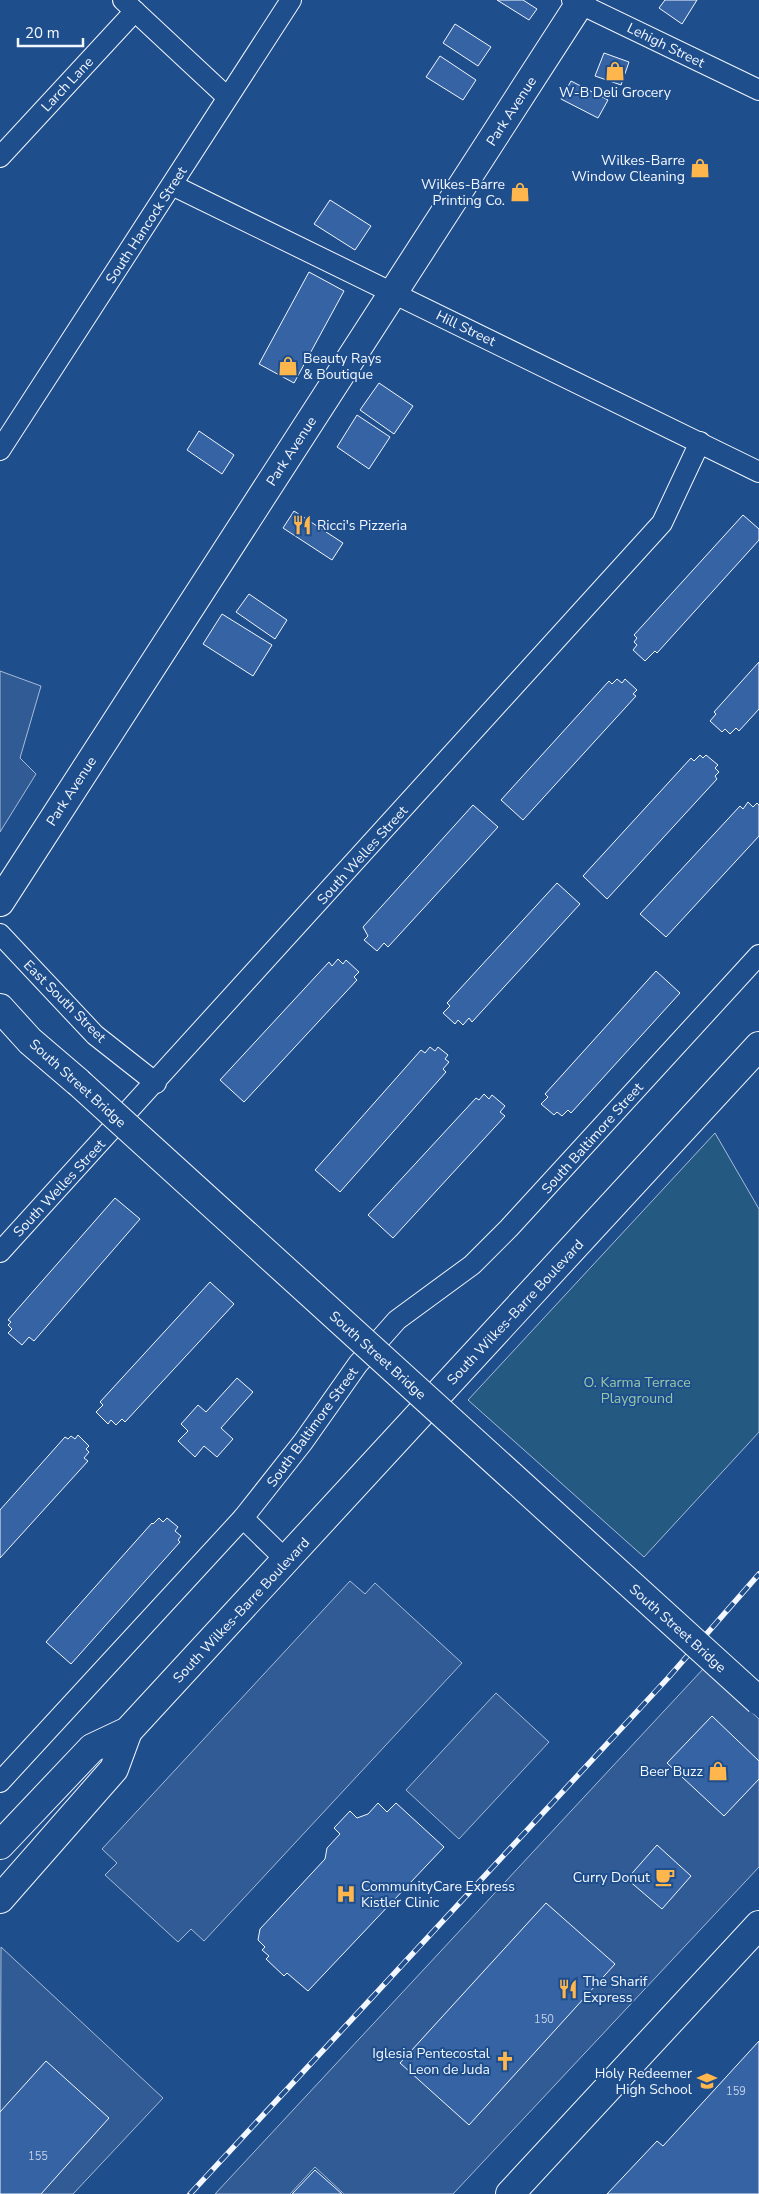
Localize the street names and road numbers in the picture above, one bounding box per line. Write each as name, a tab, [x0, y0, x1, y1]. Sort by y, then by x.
street label: Lehigh Street	[624, 18, 708, 72]
street label: Larch Lane	[37, 53, 98, 116]
street label: Park Avenue	[482, 73, 541, 150]
street label: South Hancock Street	[101, 163, 192, 288]
street label: Hill Street	[433, 306, 499, 351]
street label: Park Avenue	[262, 413, 321, 490]
street label: Park Avenue	[42, 753, 101, 830]
street label: South Welles Street	[313, 802, 412, 909]
street label: East South Street	[19, 956, 110, 1047]
street label: South Street Bridge	[25, 1035, 130, 1132]
street label: South Baltimore Street	[537, 1079, 648, 1198]
street label: South Welles Street	[9, 1135, 110, 1241]
street label: South Wilkes-Barre Boulevard	[443, 1235, 588, 1389]
street label: South Street Bridge	[325, 1307, 430, 1404]
street label: South Baltimore Street	[262, 1364, 362, 1491]
street label: South Wilkes-Barre Boulevard	[169, 1533, 314, 1687]
street label: South Street Bridge	[625, 1580, 730, 1677]

